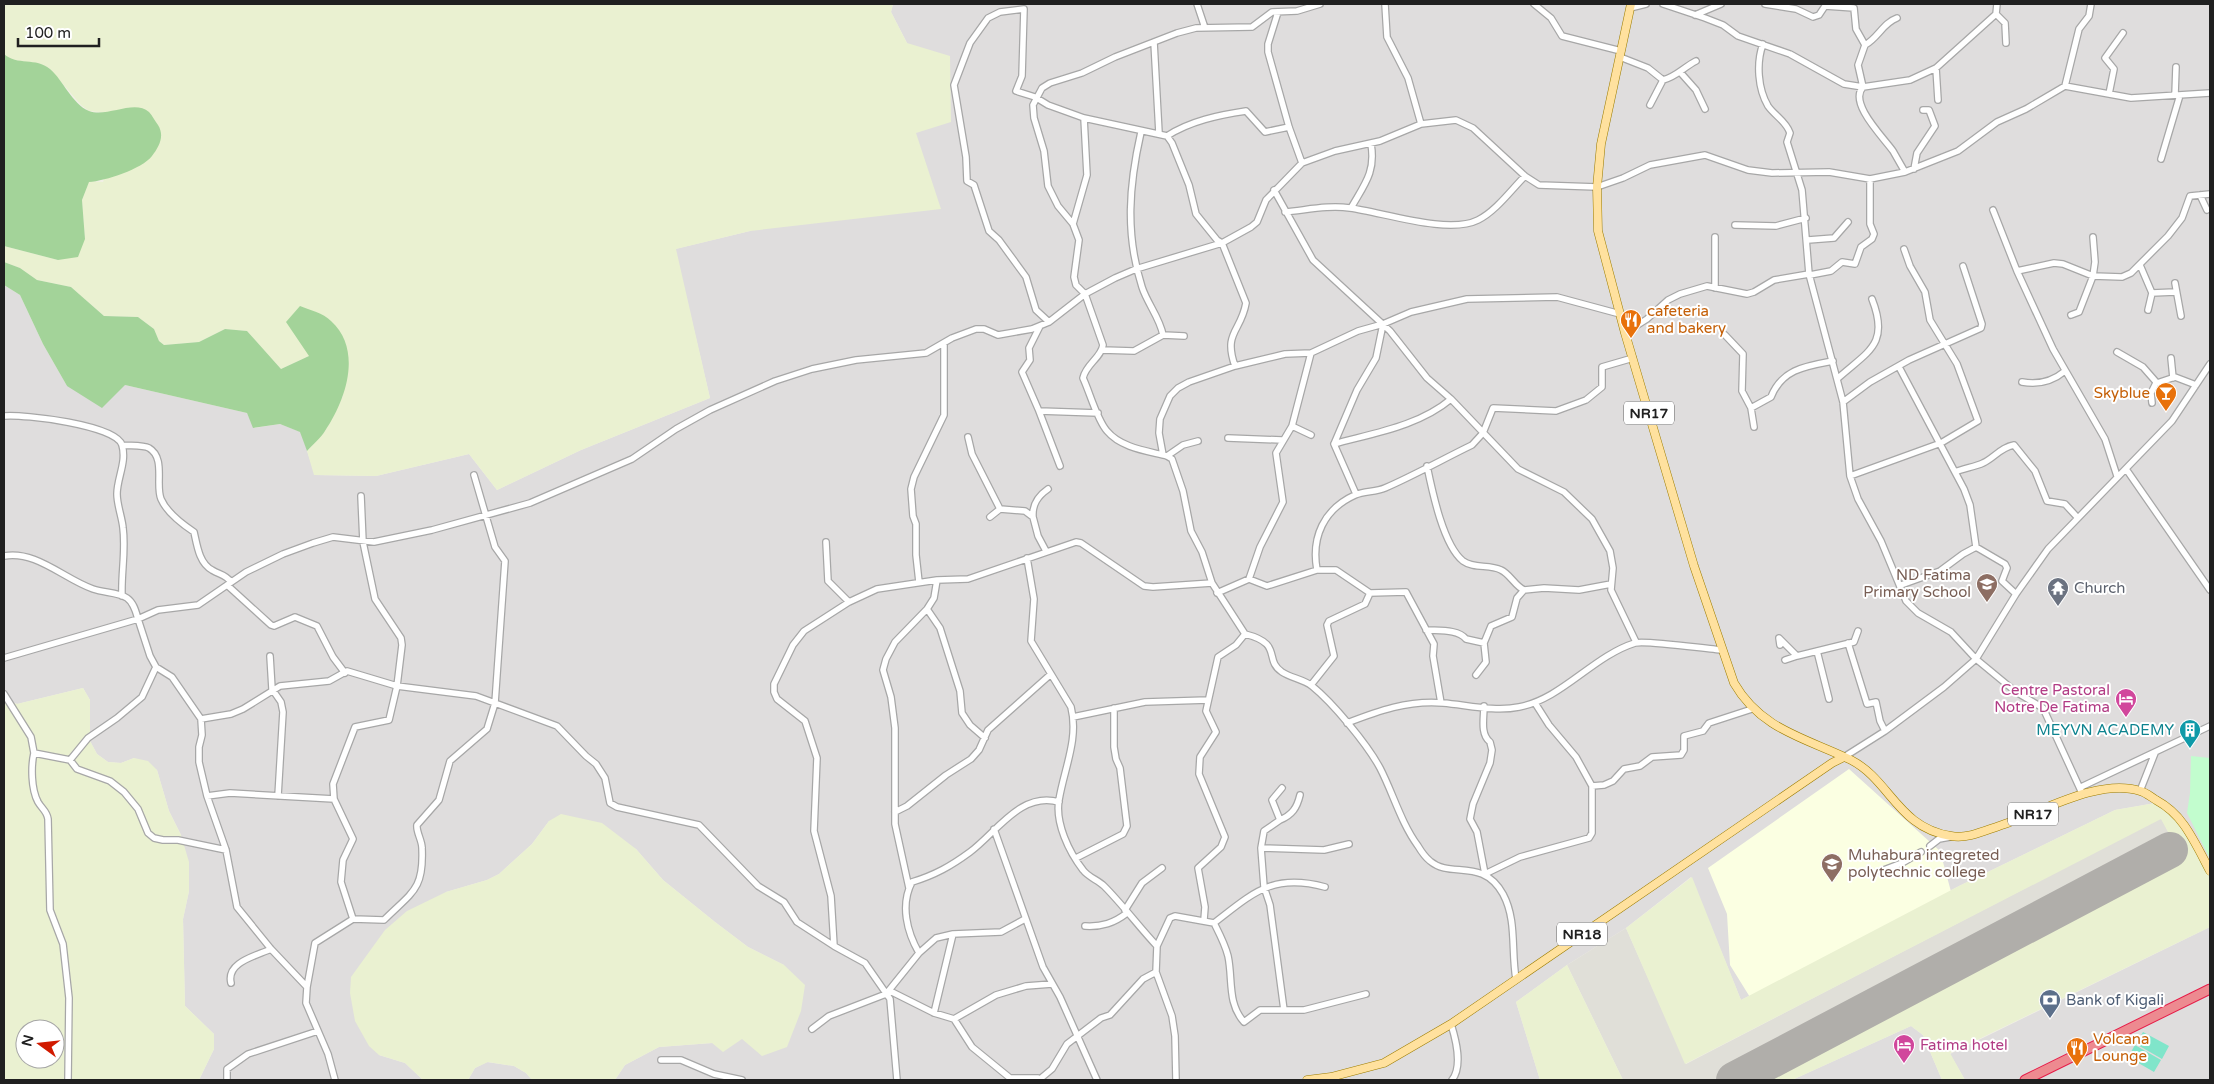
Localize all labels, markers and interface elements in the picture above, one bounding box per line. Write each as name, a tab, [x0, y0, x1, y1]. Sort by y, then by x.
scale bar	[18, 15, 99, 47]
text: 100 m	[25, 24, 71, 42]
place label: cafeteria and bakery	[1647, 302, 1726, 337]
restaurant icon: cafeteria and bakery	[1619, 308, 1643, 339]
bar icon: Skyblue	[2154, 381, 2178, 412]
place label: Skyblue	[2094, 384, 2150, 402]
road number: NR17	[1624, 402, 1674, 424]
place label: ND Fatima Primary School	[1863, 566, 1971, 601]
school or university icon: ND Fatima Primary School	[1975, 572, 1999, 603]
temple icon: Church	[2046, 576, 2070, 607]
place label: Church	[2074, 579, 2125, 597]
place label: Centre Pastoral Notre De Fatima	[1994, 681, 2110, 716]
hotel icon: Centre Pastoral Notre De Fatima	[2114, 687, 2138, 718]
building icon: MEYVN ACADEMY	[2178, 718, 2202, 749]
place label: MEYVN ACADEMY	[2036, 721, 2174, 739]
road number: NR17	[2008, 802, 2058, 826]
place label: Muhabura integreted polytechnic college	[1848, 846, 2000, 881]
school or university icon: Muhabura integreted polytechnic college	[1820, 852, 1844, 883]
road number: NR18	[1557, 922, 1607, 946]
bank icon: Bank of Kigali	[2038, 988, 2062, 1019]
place label: Bank of Kigali	[2066, 991, 2164, 1009]
north arrow	[15, 1019, 65, 1069]
place label: Volcana Lounge	[2093, 1030, 2149, 1065]
text: N	[18, 1033, 38, 1048]
hotel icon: Fatima hotel	[1892, 1033, 1916, 1064]
place label: Fatima hotel	[1920, 1036, 2008, 1054]
restaurant icon: Volcana Lounge	[2065, 1036, 2089, 1067]

